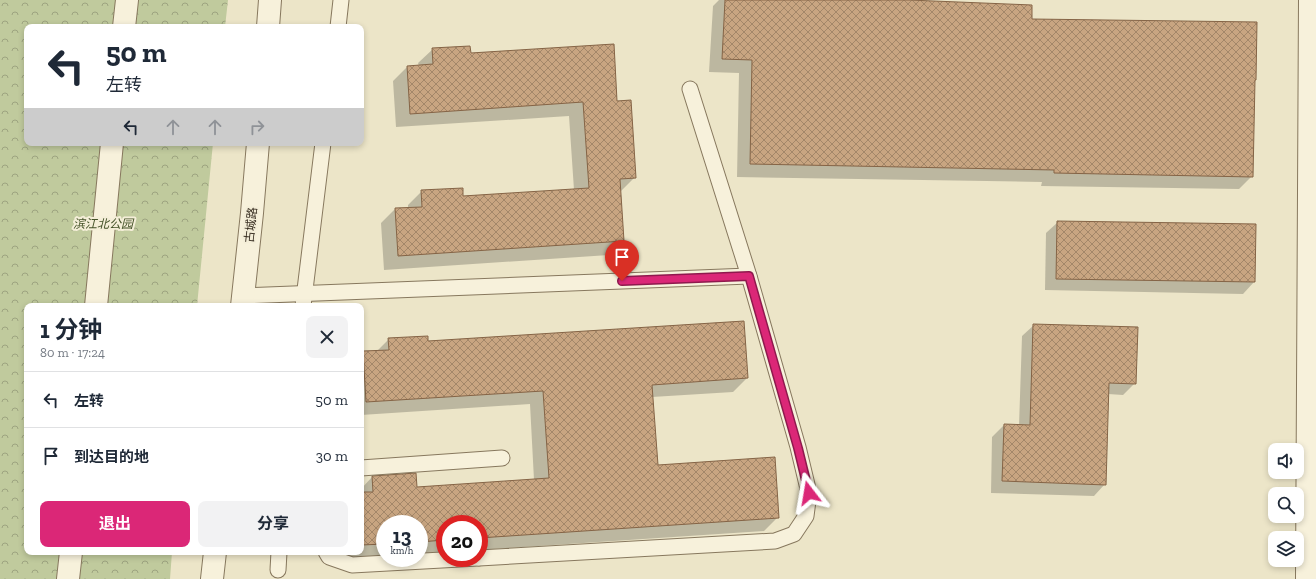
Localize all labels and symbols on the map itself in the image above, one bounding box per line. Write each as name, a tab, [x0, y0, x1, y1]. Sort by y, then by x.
street label: 古城路	[242, 206, 260, 244]
park label: 滨江北公园	[73, 217, 135, 231]
pin	[605, 240, 639, 281]
position arrow	[788, 472, 830, 514]
speed limit sign: 20	[436, 515, 488, 567]

